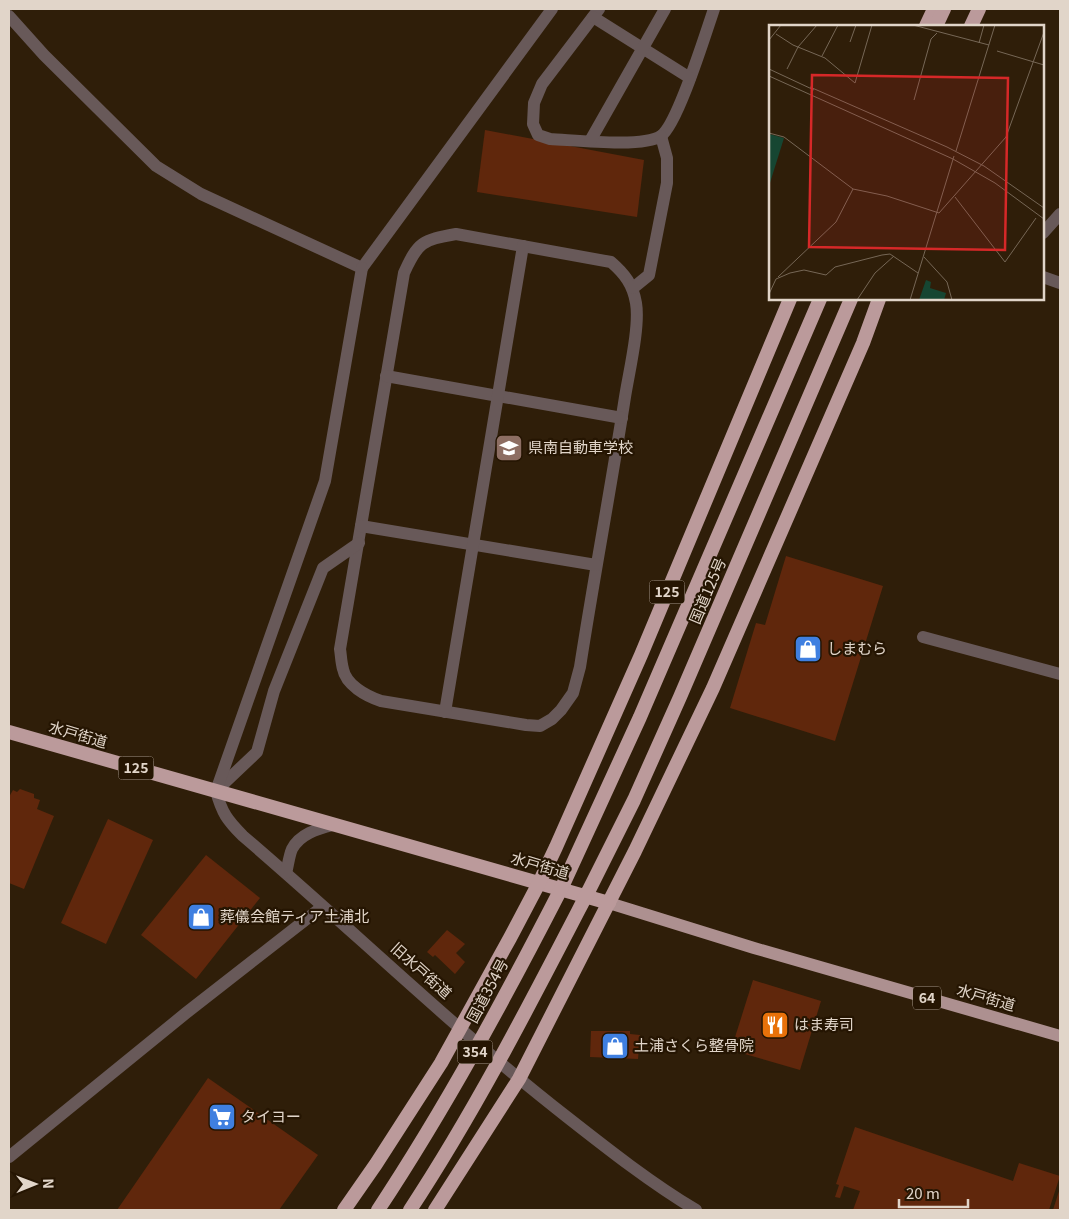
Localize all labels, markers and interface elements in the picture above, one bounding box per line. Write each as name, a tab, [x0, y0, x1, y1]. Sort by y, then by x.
inset map	[769, 25, 1044, 300]
school or university icon: 県南自動車学校	[494, 433, 524, 463]
place label: 県南自動車学校	[528, 436, 633, 457]
street label: 国道125号	[683, 554, 730, 627]
road number: 125	[650, 580, 684, 604]
shop icon: しまむら	[793, 634, 823, 664]
place label: しまむら	[827, 637, 887, 658]
street label: 水戸街道	[47, 715, 110, 752]
road number: 125	[118, 756, 154, 780]
street label: 水戸街道	[509, 846, 572, 883]
shop icon: 葬儀会館ティア土浦北	[186, 902, 216, 932]
place label: 葬儀会館ティア土浦北	[220, 905, 369, 926]
street label: 旧水戸街道	[387, 937, 457, 1003]
street label: 国道354号	[461, 954, 512, 1026]
street label: 水戸街道	[955, 978, 1018, 1015]
road number: 64	[913, 986, 941, 1010]
restaurant icon: はま寿司	[760, 1010, 790, 1040]
place label: はま寿司	[794, 1013, 854, 1034]
shop icon: 土浦さくら整骨院	[600, 1031, 630, 1061]
place label: 土浦さくら整骨院	[634, 1034, 754, 1055]
road number: 354	[458, 1040, 492, 1064]
supermarket icon: タイヨー	[207, 1102, 237, 1132]
place label: タイヨー	[241, 1105, 301, 1126]
north arrow	[10, 1159, 60, 1209]
scale bar	[899, 1176, 968, 1208]
text: N	[39, 1178, 59, 1189]
text: 20 m	[906, 1182, 940, 1203]

